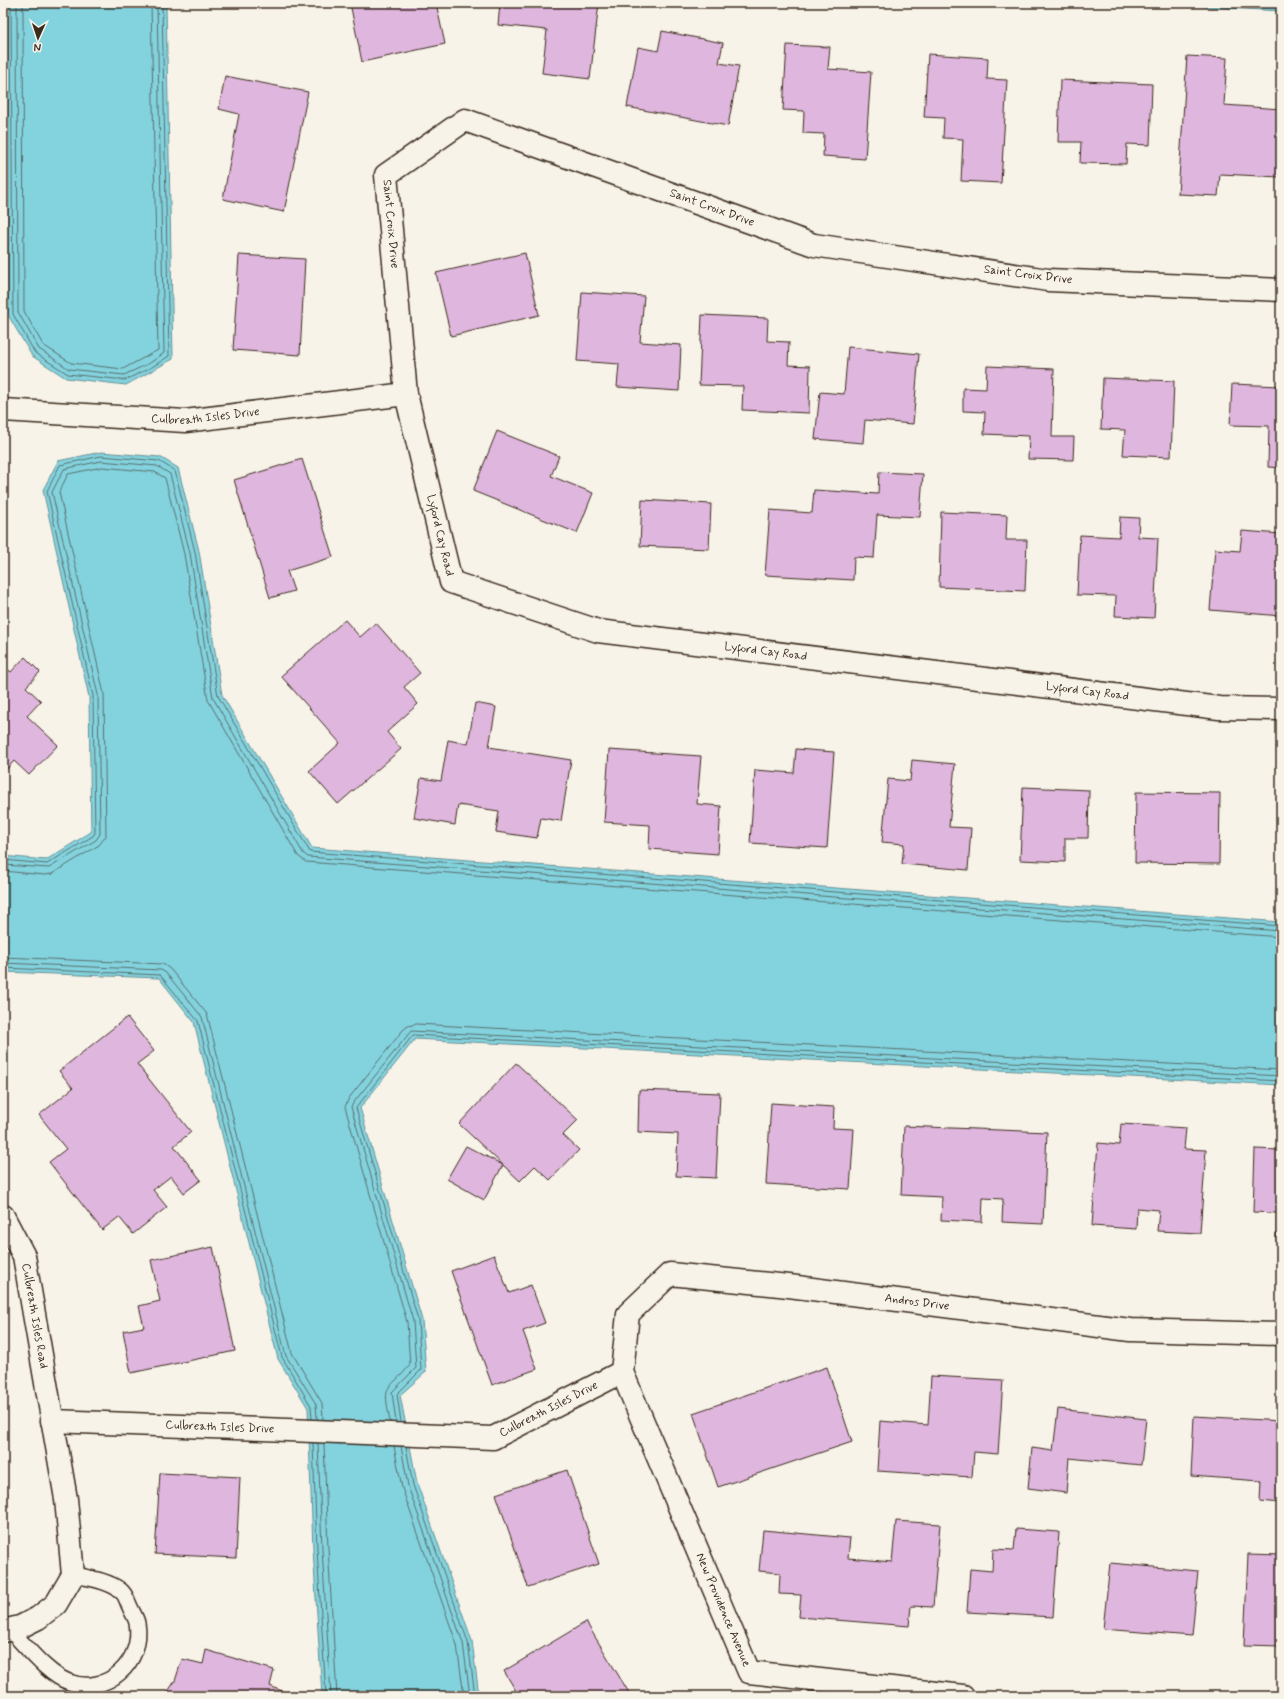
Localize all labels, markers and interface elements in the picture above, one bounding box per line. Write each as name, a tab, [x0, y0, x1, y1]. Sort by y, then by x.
north arrow	[18, 18, 58, 58]
text: N	[34, 40, 42, 54]
street label: Saint Croix Drive	[378, 179, 403, 269]
street label: Saint Croix Drive	[667, 185, 757, 231]
street label: Saint Croix Drive	[983, 262, 1073, 288]
street label: Culbreath Isles Drive	[151, 404, 261, 429]
street label: Lyford Cay Road	[422, 493, 457, 578]
street label: Lyford Cay Road	[723, 639, 808, 665]
street label: Lyford Cay Road	[1045, 679, 1130, 705]
street label: Culbreath Isles Road	[17, 1262, 51, 1370]
street label: Andros Drive	[884, 1290, 950, 1315]
street label: Culbreath Isles Drive	[497, 1378, 601, 1441]
street label: Culbreath Isles Drive	[165, 1417, 275, 1438]
street label: New Providence Avenue	[692, 1551, 754, 1669]

